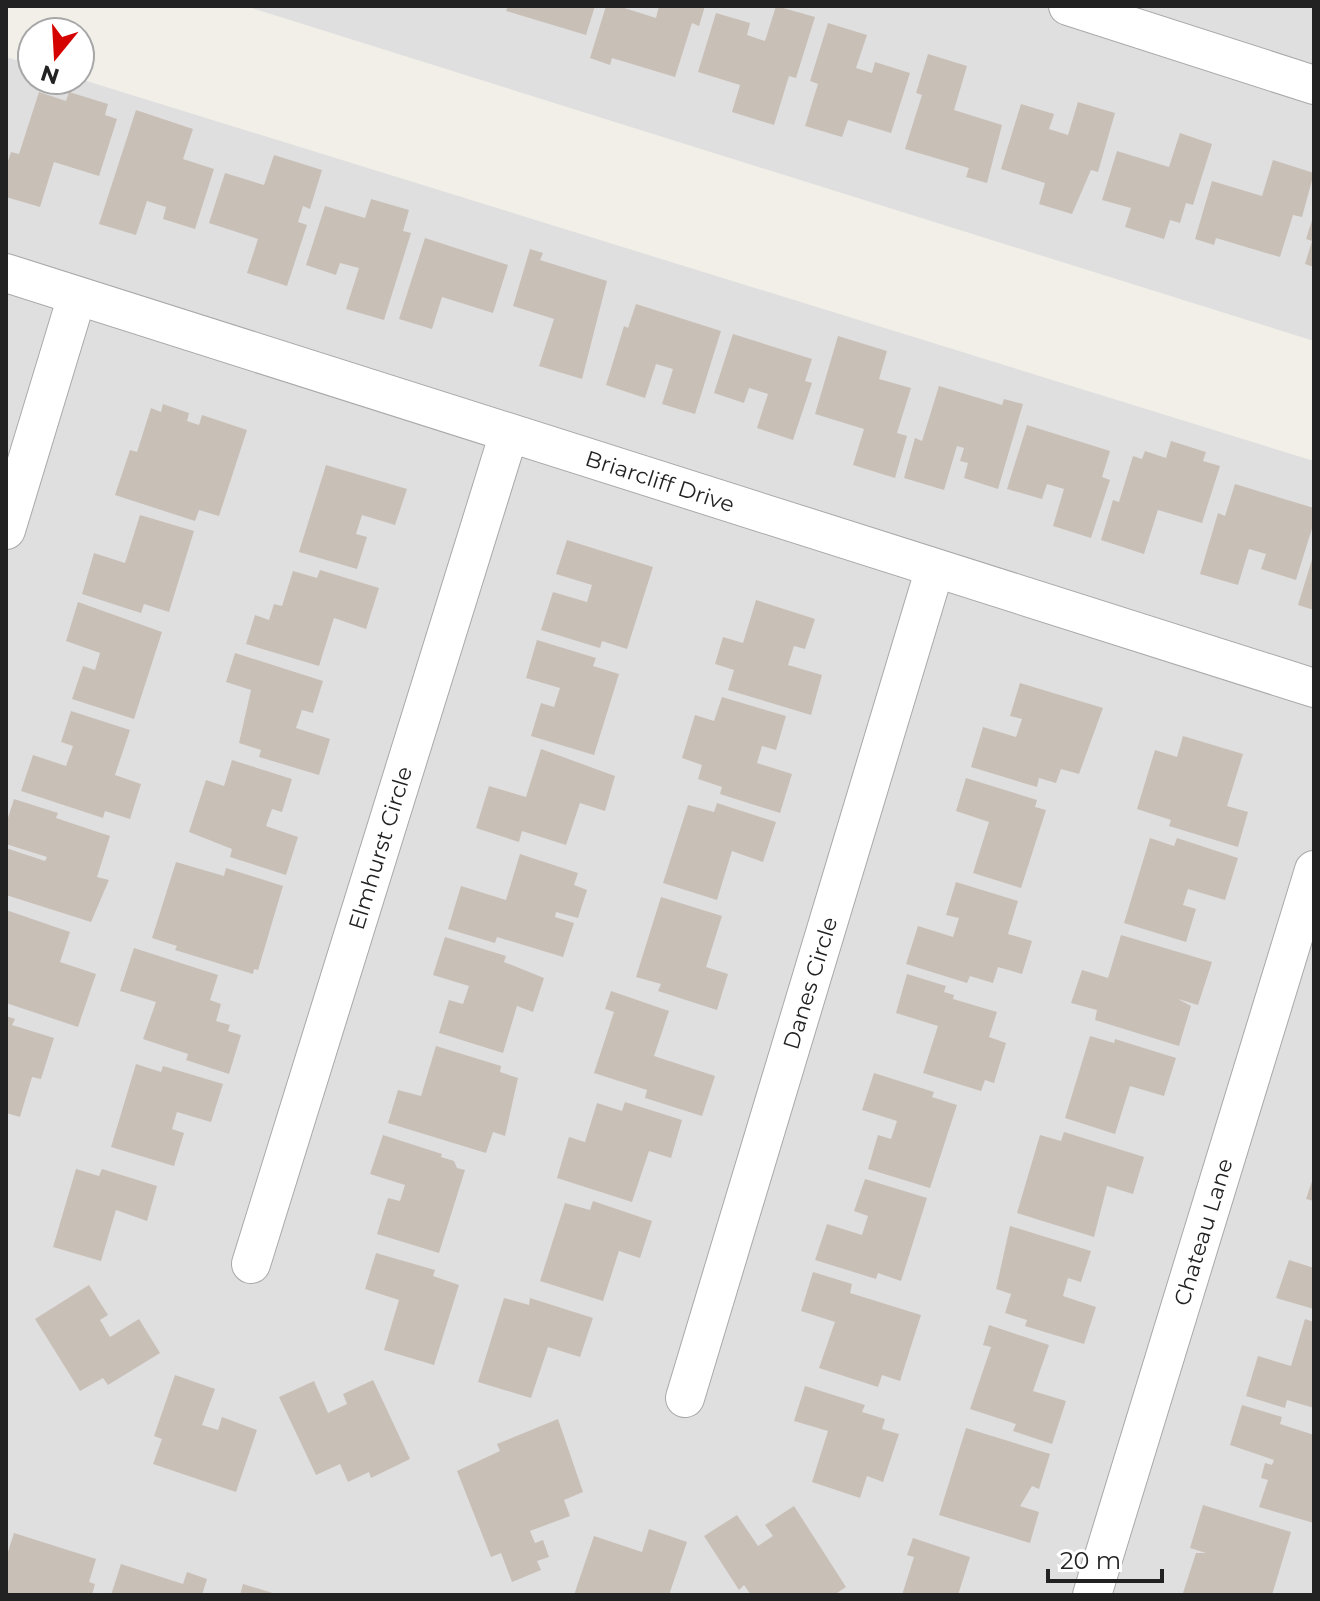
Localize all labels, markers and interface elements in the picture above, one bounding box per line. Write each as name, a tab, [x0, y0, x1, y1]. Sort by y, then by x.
north arrow	[16, 16, 96, 96]
text: N	[37, 59, 63, 90]
street label: Briarcliff Drive	[582, 445, 738, 518]
street label: Elmhurst Circle	[343, 763, 418, 933]
street label: Danes Circle	[777, 914, 843, 1053]
street label: Chateau Lane	[1168, 1155, 1239, 1309]
scale bar	[1048, 1533, 1162, 1583]
text: 20 m	[1060, 1546, 1121, 1575]

